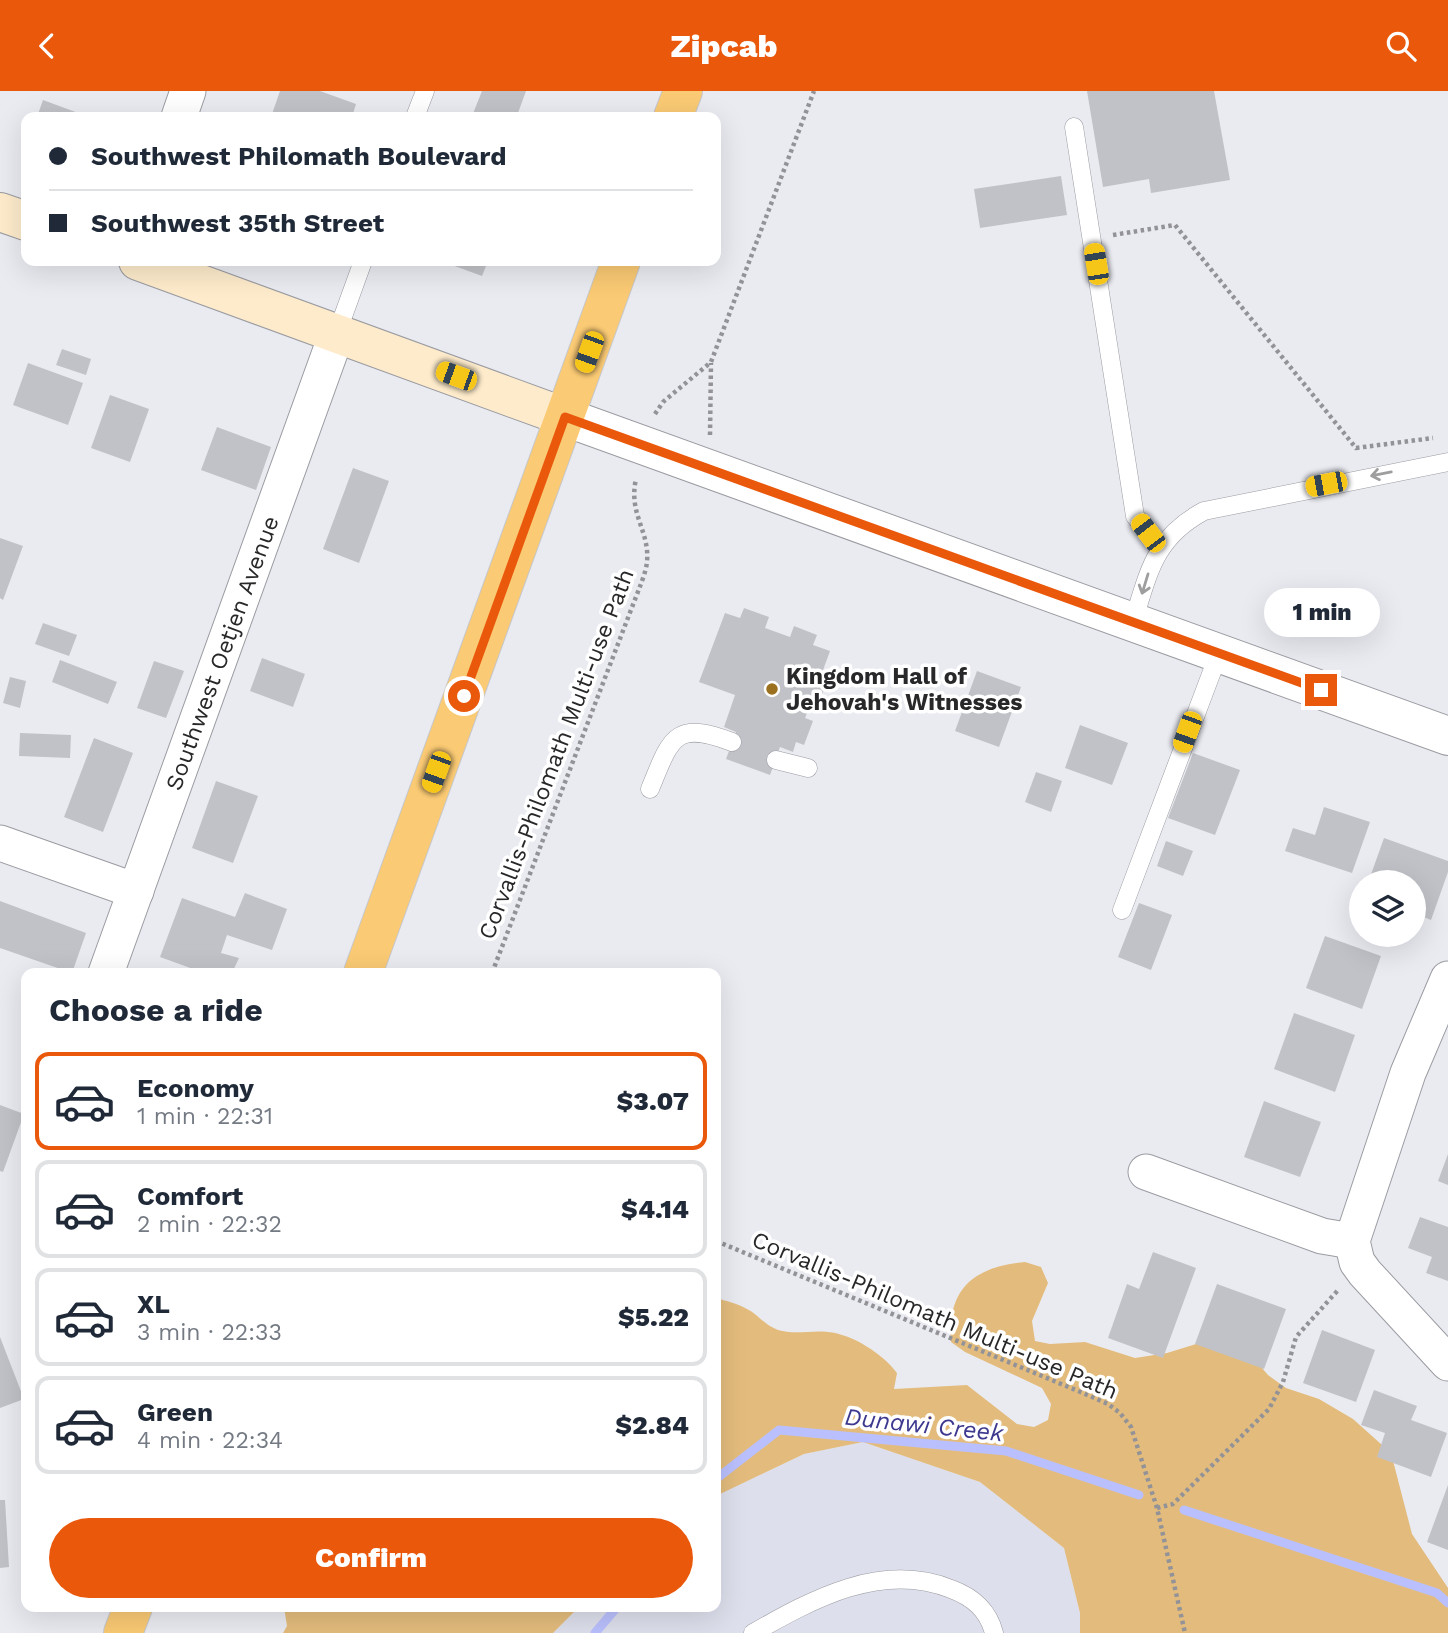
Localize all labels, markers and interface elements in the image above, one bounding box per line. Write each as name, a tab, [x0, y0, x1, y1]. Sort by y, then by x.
icon: back	[28, 27, 66, 65]
text: Zipcab	[671, 27, 777, 65]
icon: search	[1382, 27, 1420, 65]
text: Southwest Philomath Boulevard	[91, 141, 507, 171]
text: Southwest 35th Street	[91, 208, 384, 238]
car	[1083, 242, 1110, 286]
car	[572, 329, 607, 375]
car	[433, 359, 480, 393]
one-way arrow	[1370, 468, 1393, 481]
car	[1304, 470, 1349, 498]
car	[1127, 510, 1170, 556]
street label: Southwest Oetjen Avenue	[160, 512, 285, 794]
street label: Corvallis-Philomath Multi-use Path	[473, 565, 640, 943]
one-way arrow	[1138, 573, 1150, 595]
callout: 1 min	[1263, 589, 1379, 637]
text: 1 min	[1292, 599, 1352, 626]
place label: Kingdom Hall of Jehovah's Witnesses	[786, 663, 1023, 716]
route end	[1305, 674, 1337, 706]
route start	[448, 680, 480, 712]
marker: Kingdom Hall of Jehovah's Witnesses	[764, 681, 780, 697]
car	[1170, 709, 1205, 755]
car	[419, 749, 454, 795]
map controls	[1349, 870, 1426, 947]
button: layers	[1349, 870, 1426, 947]
text: Choose a ride	[49, 991, 263, 1029]
icon: car	[53, 1070, 116, 1133]
text: Economy	[137, 1073, 254, 1103]
text: $3.07	[617, 1086, 689, 1116]
text: 1 min · 22:31	[137, 1103, 273, 1130]
icon: car	[53, 1178, 116, 1241]
text: Comfort	[137, 1181, 243, 1211]
text: $4.14	[621, 1194, 689, 1224]
text: 2 min · 22:32	[137, 1211, 282, 1238]
street label: Corvallis-Philomath Multi-use Path	[748, 1226, 1122, 1405]
icon: car	[53, 1286, 116, 1349]
text: XL	[137, 1289, 170, 1319]
text: $5.22	[618, 1302, 689, 1332]
text: 3 min · 22:33	[137, 1319, 282, 1346]
icon: car	[53, 1394, 116, 1457]
text: Green	[137, 1397, 213, 1427]
water label: Dunawi Creek	[843, 1403, 1006, 1447]
text: $2.84	[615, 1410, 689, 1440]
text: 4 min · 22:34	[137, 1427, 283, 1454]
button: Confirm	[49, 1518, 693, 1598]

